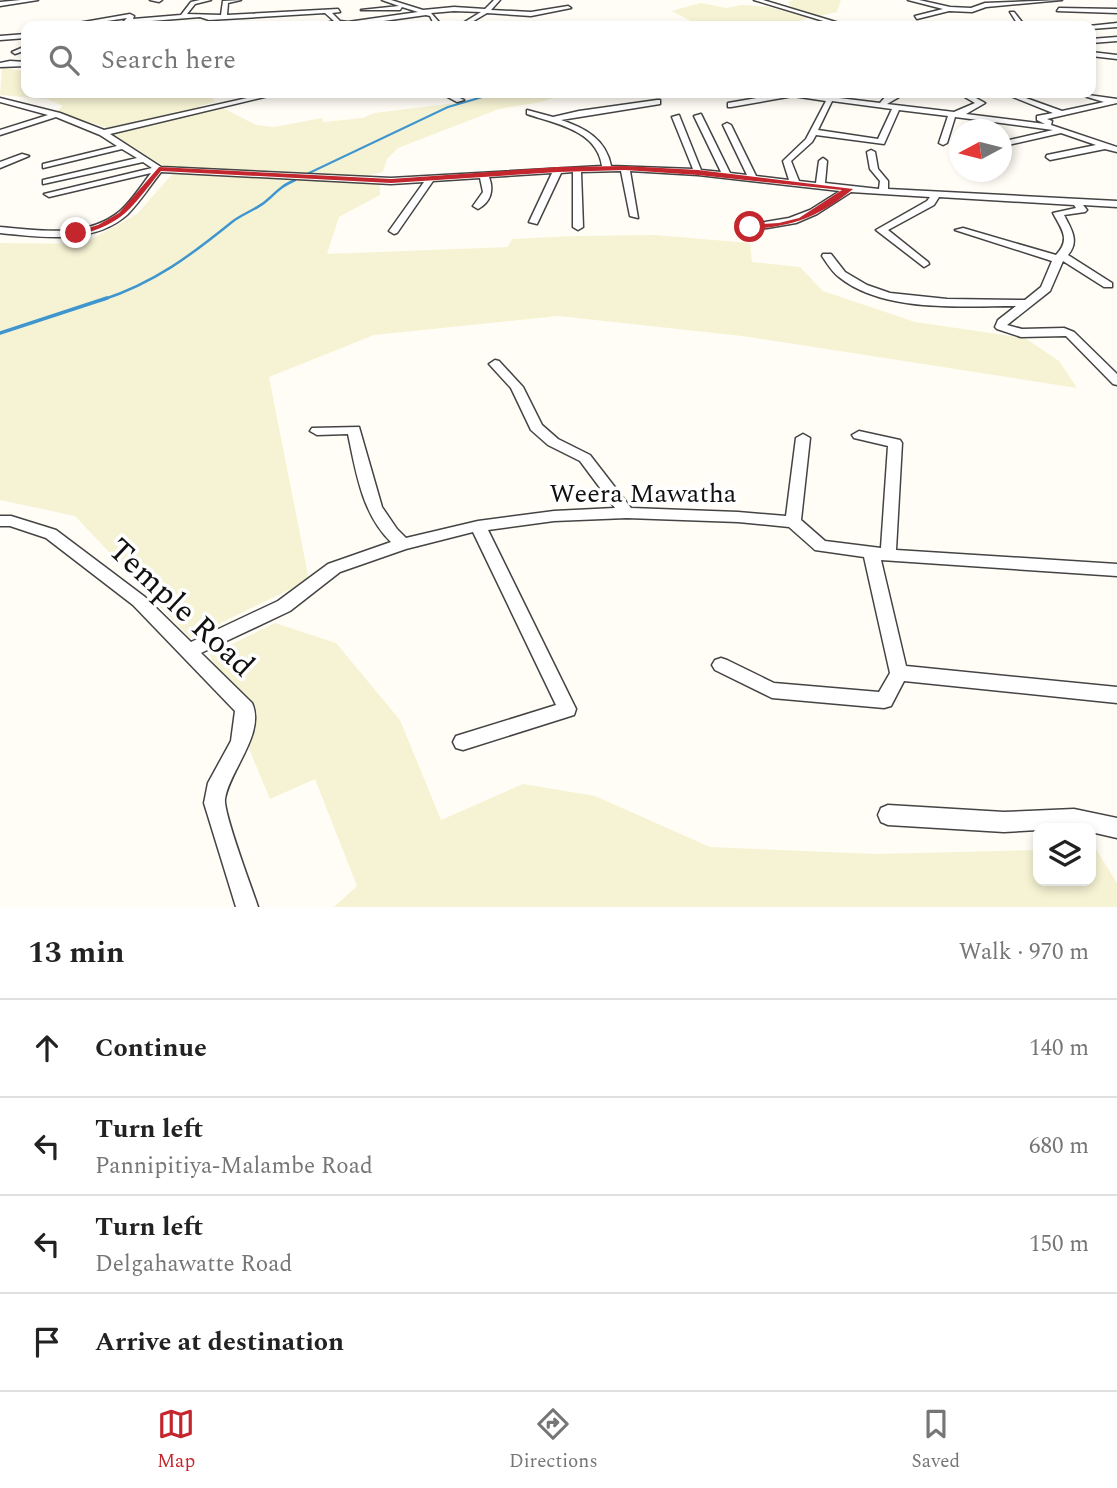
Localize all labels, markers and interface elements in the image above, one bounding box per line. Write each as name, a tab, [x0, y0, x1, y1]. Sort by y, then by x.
search box	[21, 21, 1096, 98]
text: Search here	[101, 40, 236, 80]
icon: search	[45, 41, 83, 79]
north arrow	[949, 119, 1012, 182]
route start	[734, 211, 765, 242]
route end	[60, 217, 91, 248]
street label: Weera Mawatha	[550, 474, 737, 514]
street label: Temple Road	[96, 527, 266, 689]
map controls	[1033, 823, 1096, 886]
button: layers	[1033, 823, 1096, 886]
text: 13 min	[28, 930, 125, 976]
text: Walk · 970 m	[959, 935, 1089, 970]
text: Continue	[95, 1028, 207, 1068]
icon: ahead	[28, 1029, 66, 1067]
text: 140 m	[1029, 1031, 1089, 1066]
text: Turn left	[95, 1109, 203, 1149]
icon: left	[28, 1127, 66, 1165]
text: 680 m	[1029, 1129, 1089, 1164]
text: Pannipitiya-Malambe Road	[95, 1149, 373, 1184]
text: Turn left	[95, 1207, 203, 1247]
icon: left	[28, 1225, 66, 1263]
text: 150 m	[1029, 1227, 1089, 1262]
text: Delgahawatte Road	[95, 1247, 292, 1282]
text: Arrive at destination	[95, 1322, 344, 1362]
icon: arrive	[28, 1323, 66, 1361]
tab: Map	[157, 1405, 195, 1476]
tab: Directions	[509, 1405, 598, 1476]
tab: Saved	[911, 1405, 960, 1476]

